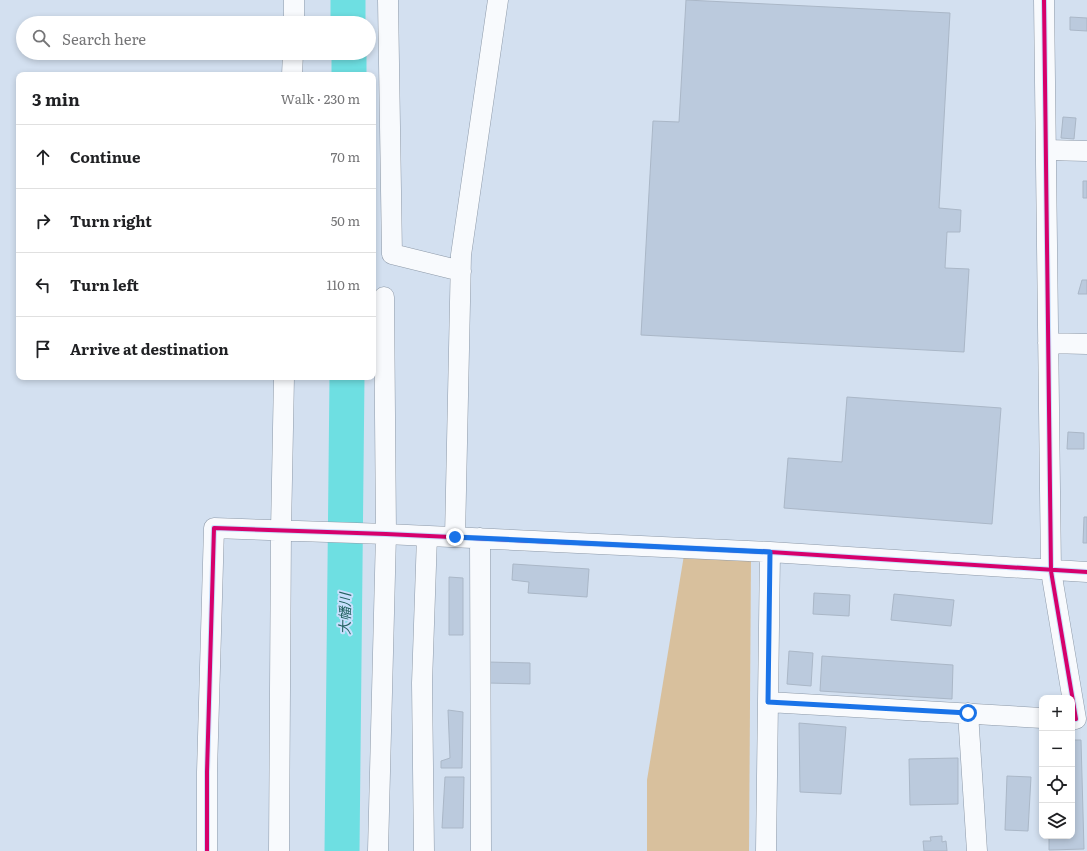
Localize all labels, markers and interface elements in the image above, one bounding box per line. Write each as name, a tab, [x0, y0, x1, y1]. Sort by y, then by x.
search box	[16, 16, 376, 60]
icon: search	[30, 27, 52, 49]
text: Search here	[62, 27, 146, 50]
text: 3 min	[32, 86, 80, 111]
text: Walk · 230 m	[281, 89, 360, 108]
text: Continue	[70, 145, 140, 168]
icon: ahead	[32, 146, 54, 168]
text: 70 m	[331, 147, 360, 166]
text: Turn right	[70, 209, 152, 232]
icon: right	[32, 210, 54, 232]
text: 50 m	[331, 211, 360, 230]
text: Turn left	[70, 273, 139, 296]
icon: left	[32, 274, 54, 296]
text: 110 m	[327, 275, 360, 294]
text: Arrive at destination	[70, 337, 229, 360]
icon: arrive	[32, 338, 54, 360]
route end	[446, 528, 464, 546]
water label: 大幡川	[334, 591, 354, 635]
map controls	[1039, 695, 1075, 839]
button: +	[1039, 695, 1075, 731]
route start	[959, 704, 977, 722]
button: −	[1039, 731, 1075, 767]
button: locate	[1039, 767, 1075, 803]
button: layers	[1039, 803, 1075, 839]

